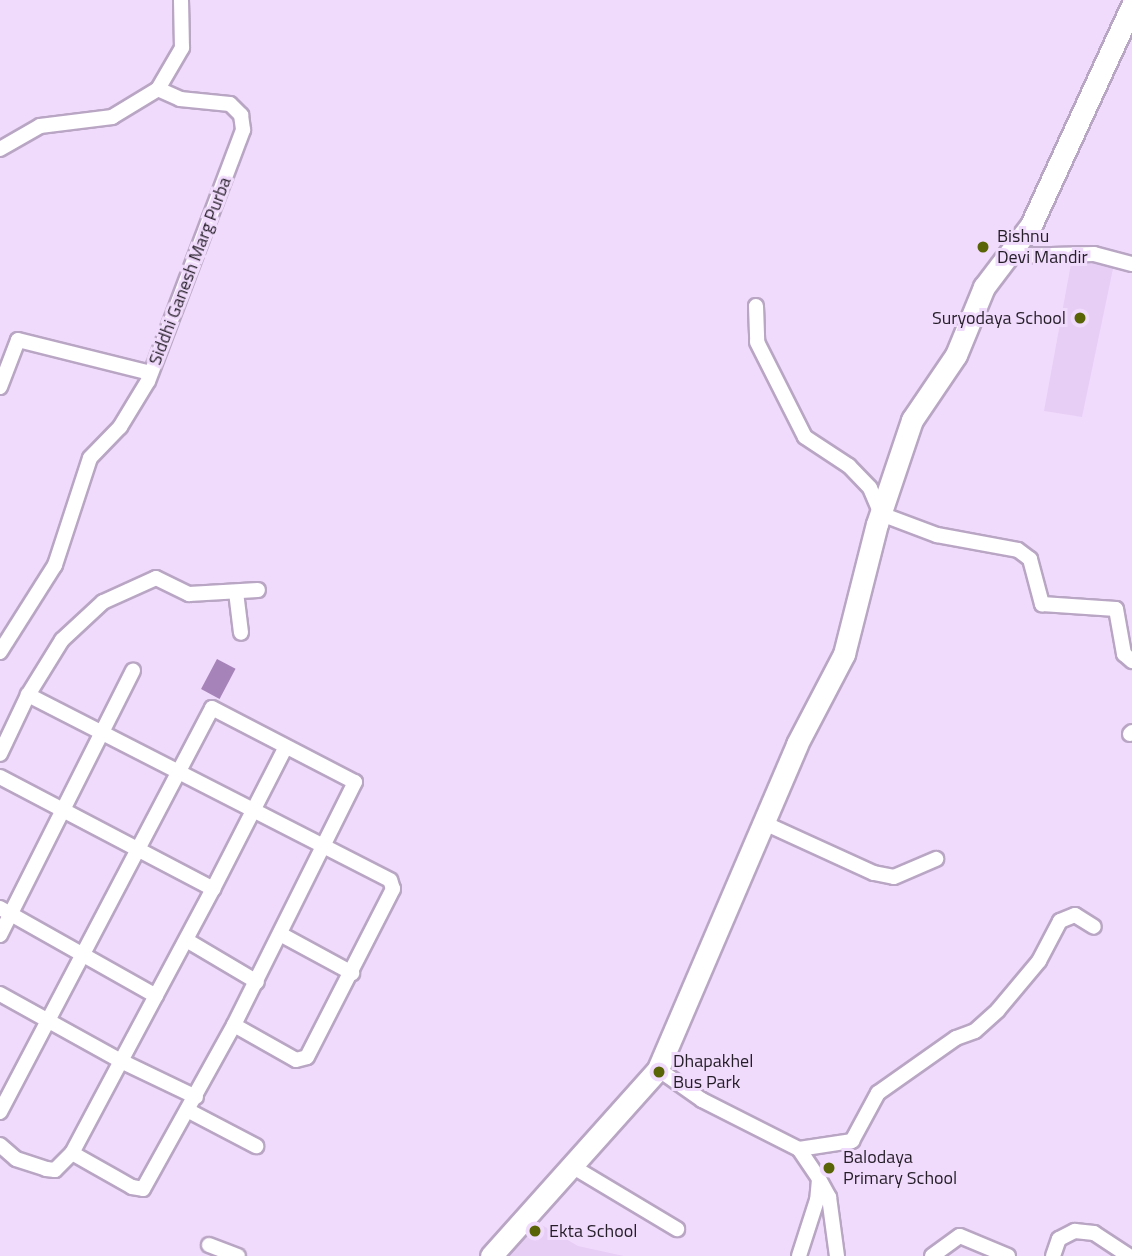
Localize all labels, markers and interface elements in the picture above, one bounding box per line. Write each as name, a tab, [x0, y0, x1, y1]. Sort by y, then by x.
street label: Siddhi Ganesh Marg Purba	[144, 174, 236, 368]
place label: Bishnu Devi Mandir	[997, 226, 1088, 268]
marker: Bishnu Devi Mandir	[975, 239, 991, 255]
place label: Suryodaya School	[932, 307, 1066, 329]
marker: Suryodaya School	[1072, 310, 1088, 326]
place label: Dhapakhel Bus Park	[673, 1051, 753, 1094]
marker: Dhapakhel Bus Park	[651, 1064, 667, 1080]
place label: Balodaya Primary School	[843, 1147, 957, 1190]
marker: Balodaya Primary School	[821, 1160, 837, 1176]
place label: Ekta School	[549, 1220, 637, 1242]
marker: Ekta School	[527, 1223, 543, 1239]

